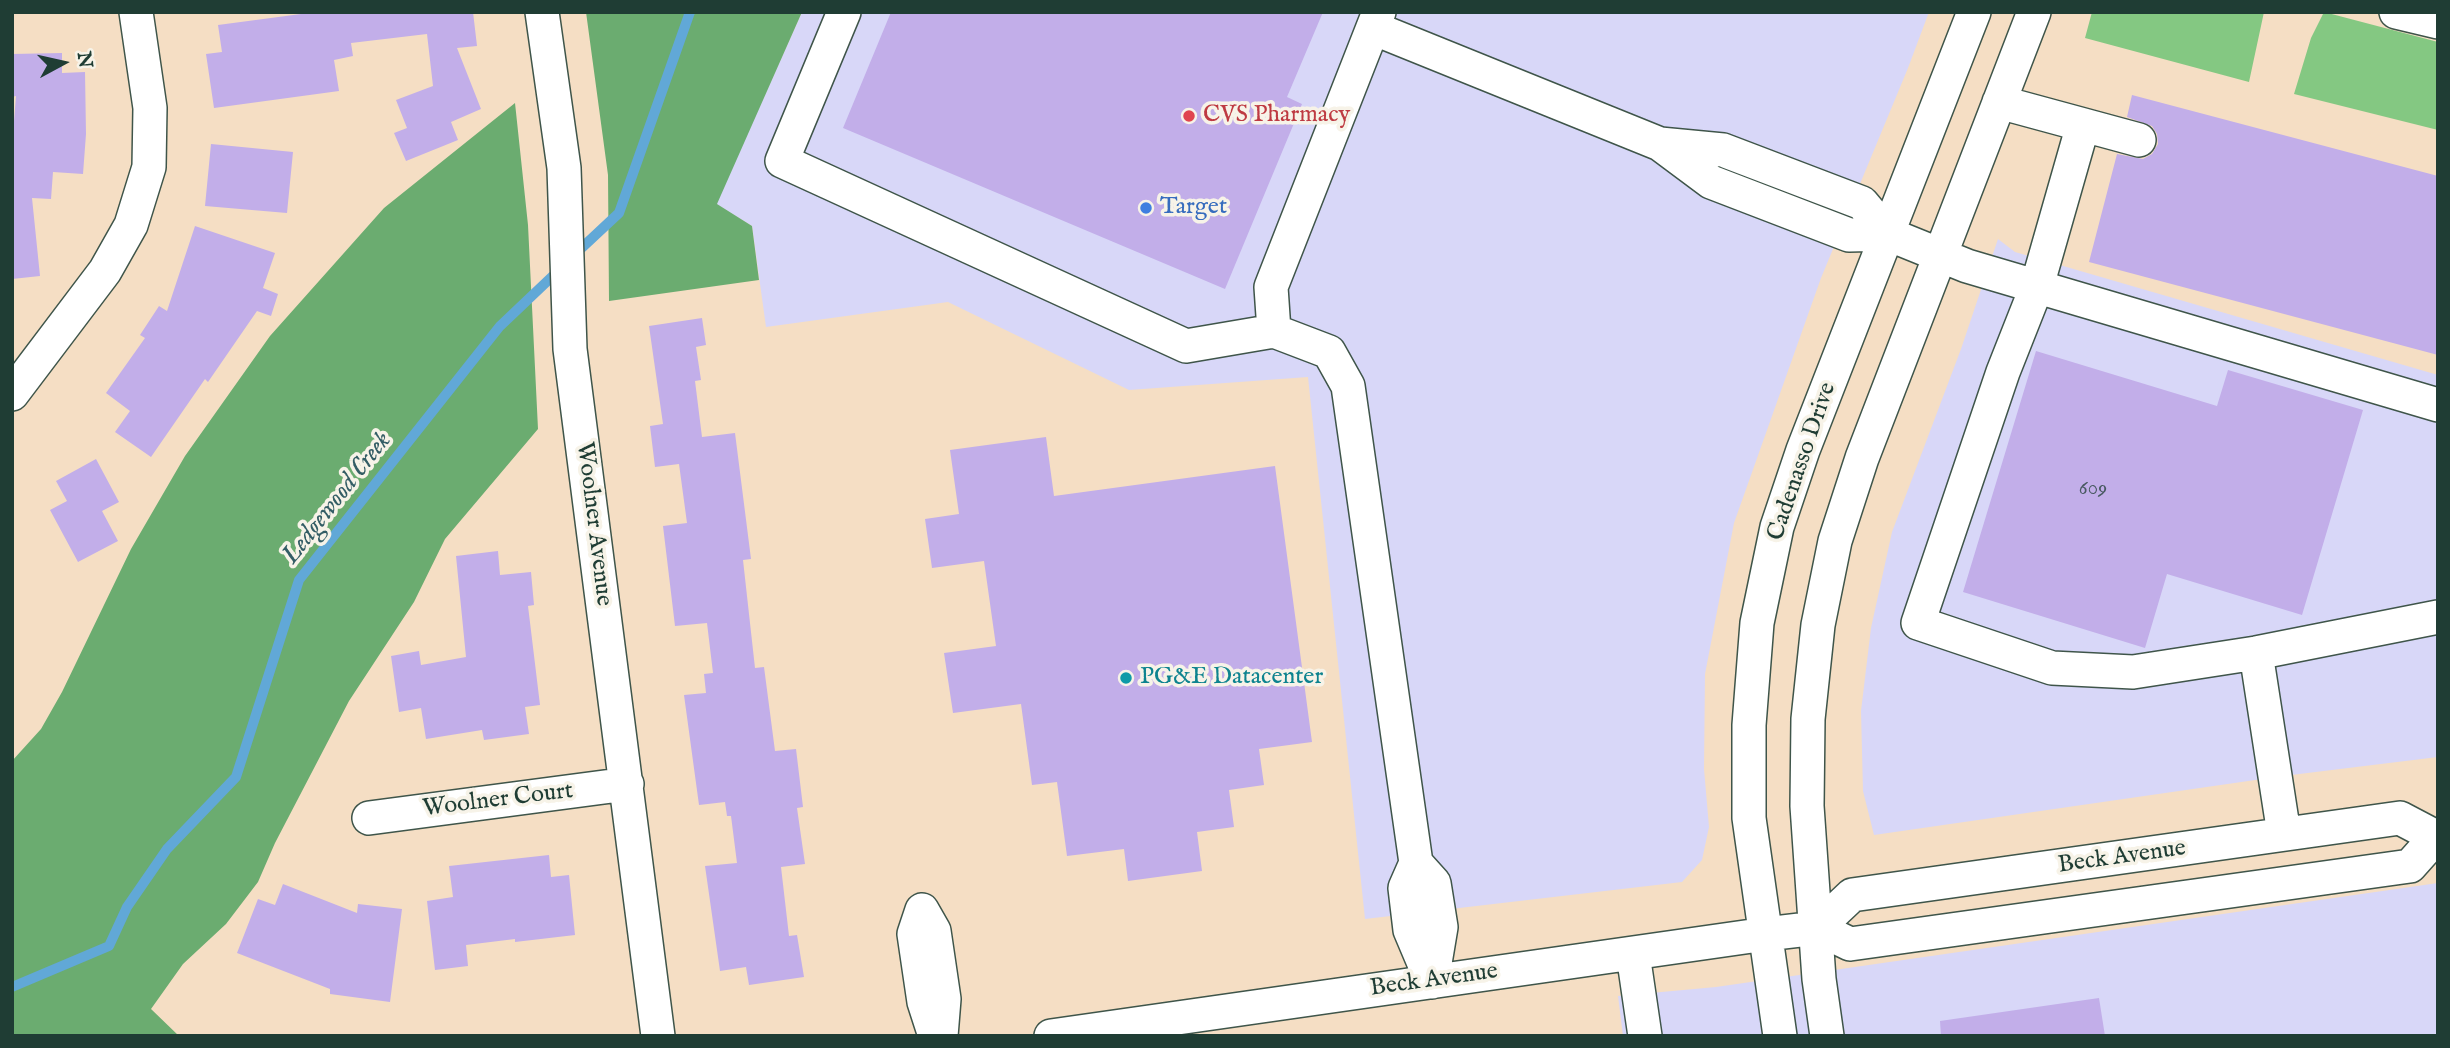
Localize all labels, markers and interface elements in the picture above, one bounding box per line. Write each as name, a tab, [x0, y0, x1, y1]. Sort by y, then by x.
north arrow	[28, 28, 98, 98]
text: N	[71, 50, 97, 70]
place label: CVS Pharmacy	[1203, 102, 1350, 130]
marker: CVS Pharmacy	[1181, 108, 1197, 124]
place label: Target	[1160, 194, 1227, 222]
marker: Target	[1138, 200, 1154, 216]
street label: Cadenasso Drive	[1762, 379, 1844, 545]
water label: Ledgewood Creek	[277, 427, 399, 571]
street label: Woolner Avenue	[569, 440, 617, 608]
house number: 609	[2079, 477, 2107, 503]
place label: PG&E Datacenter	[1140, 664, 1323, 692]
marker: PG&E Datacenter	[1118, 670, 1134, 686]
street label: Woolner Court	[421, 777, 575, 825]
street label: Beck Avenue	[2056, 835, 2188, 881]
street label: Beck Avenue	[1368, 958, 1500, 1004]

